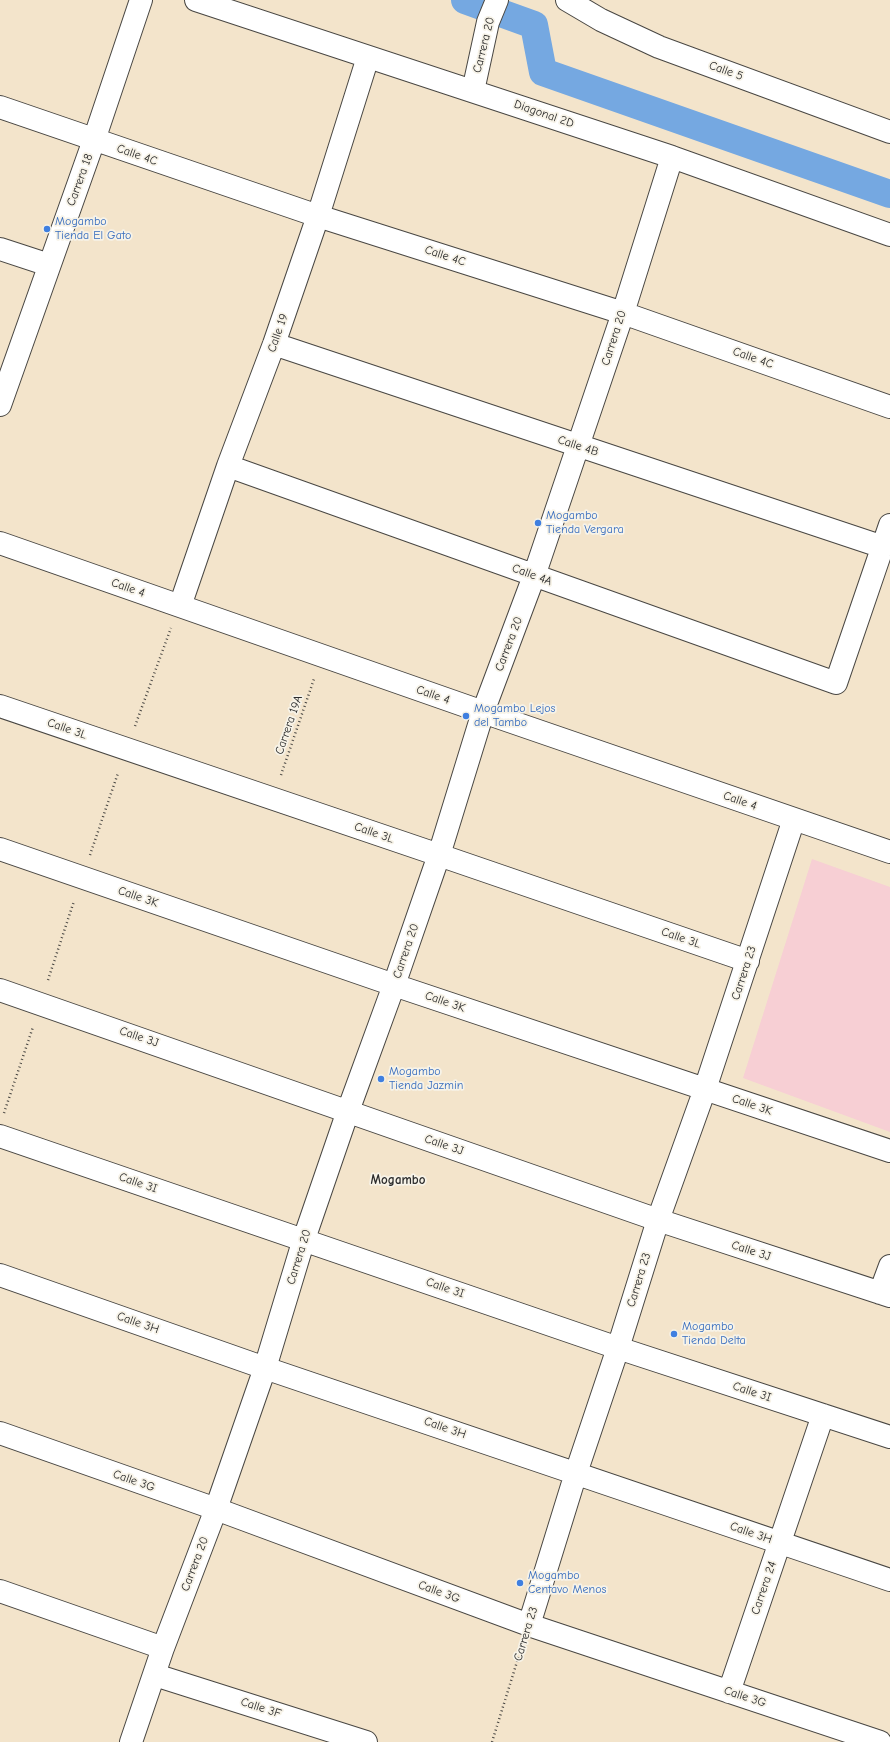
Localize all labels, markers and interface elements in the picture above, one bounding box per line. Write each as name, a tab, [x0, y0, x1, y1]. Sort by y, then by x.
street label: Carrera 20	[470, 16, 498, 74]
street label: Calle 5	[707, 58, 745, 84]
street label: Diagonal 2D	[512, 97, 576, 131]
street label: Calle 4C	[115, 141, 159, 169]
street label: Carrera 18	[64, 152, 96, 208]
place label: Mogambo Tienda El Gato	[55, 215, 131, 243]
marker: Mogambo Tienda El Gato	[42, 224, 52, 234]
street label: Calle 4C	[423, 243, 467, 269]
street label: Carrera 20	[598, 309, 630, 367]
street label: Calle 19	[265, 312, 291, 354]
street label: Calle 4C	[731, 344, 775, 372]
street label: Calle 4B	[556, 433, 600, 459]
place label: Mogambo Tienda Vergara	[546, 509, 624, 537]
marker: Mogambo Tienda Vergara	[533, 518, 543, 528]
street label: Calle 4A	[510, 561, 554, 589]
street label: Calle 4	[109, 576, 147, 600]
street label: Carrera 20	[492, 615, 526, 673]
street label: Calle 4	[414, 683, 452, 707]
street label: Carrera 19A	[272, 693, 306, 757]
place label: Mogambo Lejos del Tambo	[474, 702, 556, 730]
marker: Mogambo Lejos del Tambo	[461, 711, 471, 721]
street label: Calle 3L	[45, 716, 89, 742]
street label: Calle 4	[721, 789, 759, 813]
street label: Calle 3L	[352, 820, 396, 846]
street label: Calle 3K	[116, 883, 160, 911]
street label: Carrera 20	[390, 922, 422, 980]
street label: Calle 3L	[659, 925, 703, 951]
street label: Carrera 23	[729, 944, 759, 1002]
street label: Calle 3K	[423, 988, 467, 1016]
street label: Calle 3J	[118, 1024, 160, 1050]
place label: Mogambo Tienda Jazmin	[389, 1065, 463, 1093]
marker: Mogambo Tienda Jazmin	[376, 1074, 386, 1084]
street label: Calle 3K	[730, 1091, 774, 1119]
street label: Calle 3J	[423, 1132, 465, 1158]
street label: Calle 3I	[117, 1170, 159, 1196]
district label: Mogambo	[371, 1172, 425, 1188]
street label: Carrera 20	[284, 1228, 314, 1286]
street label: Calle 3J	[730, 1238, 772, 1264]
street label: Carrera 23	[624, 1251, 654, 1309]
street label: Calle 3I	[424, 1275, 466, 1301]
street label: Calle 3H	[115, 1309, 161, 1337]
place label: Mogambo Tienda Delta	[682, 1320, 746, 1348]
marker: Mogambo Tienda Delta	[669, 1329, 679, 1339]
street label: Calle 3I	[731, 1379, 773, 1405]
street label: Calle 3H	[422, 1414, 468, 1442]
street label: Calle 3G	[111, 1467, 157, 1495]
street label: Calle 3H	[728, 1519, 774, 1547]
street label: Carrera 20	[178, 1535, 212, 1593]
street label: Carrera 24	[748, 1559, 780, 1617]
place label: Mogambo Centavo Menos	[528, 1569, 606, 1597]
street label: Calle 3G	[416, 1578, 462, 1606]
marker: Mogambo Centavo Menos	[515, 1578, 525, 1588]
street label: Carrera 23	[511, 1605, 541, 1663]
street label: Calle 3G	[722, 1683, 768, 1711]
street label: Calle 3F	[239, 1695, 283, 1721]

